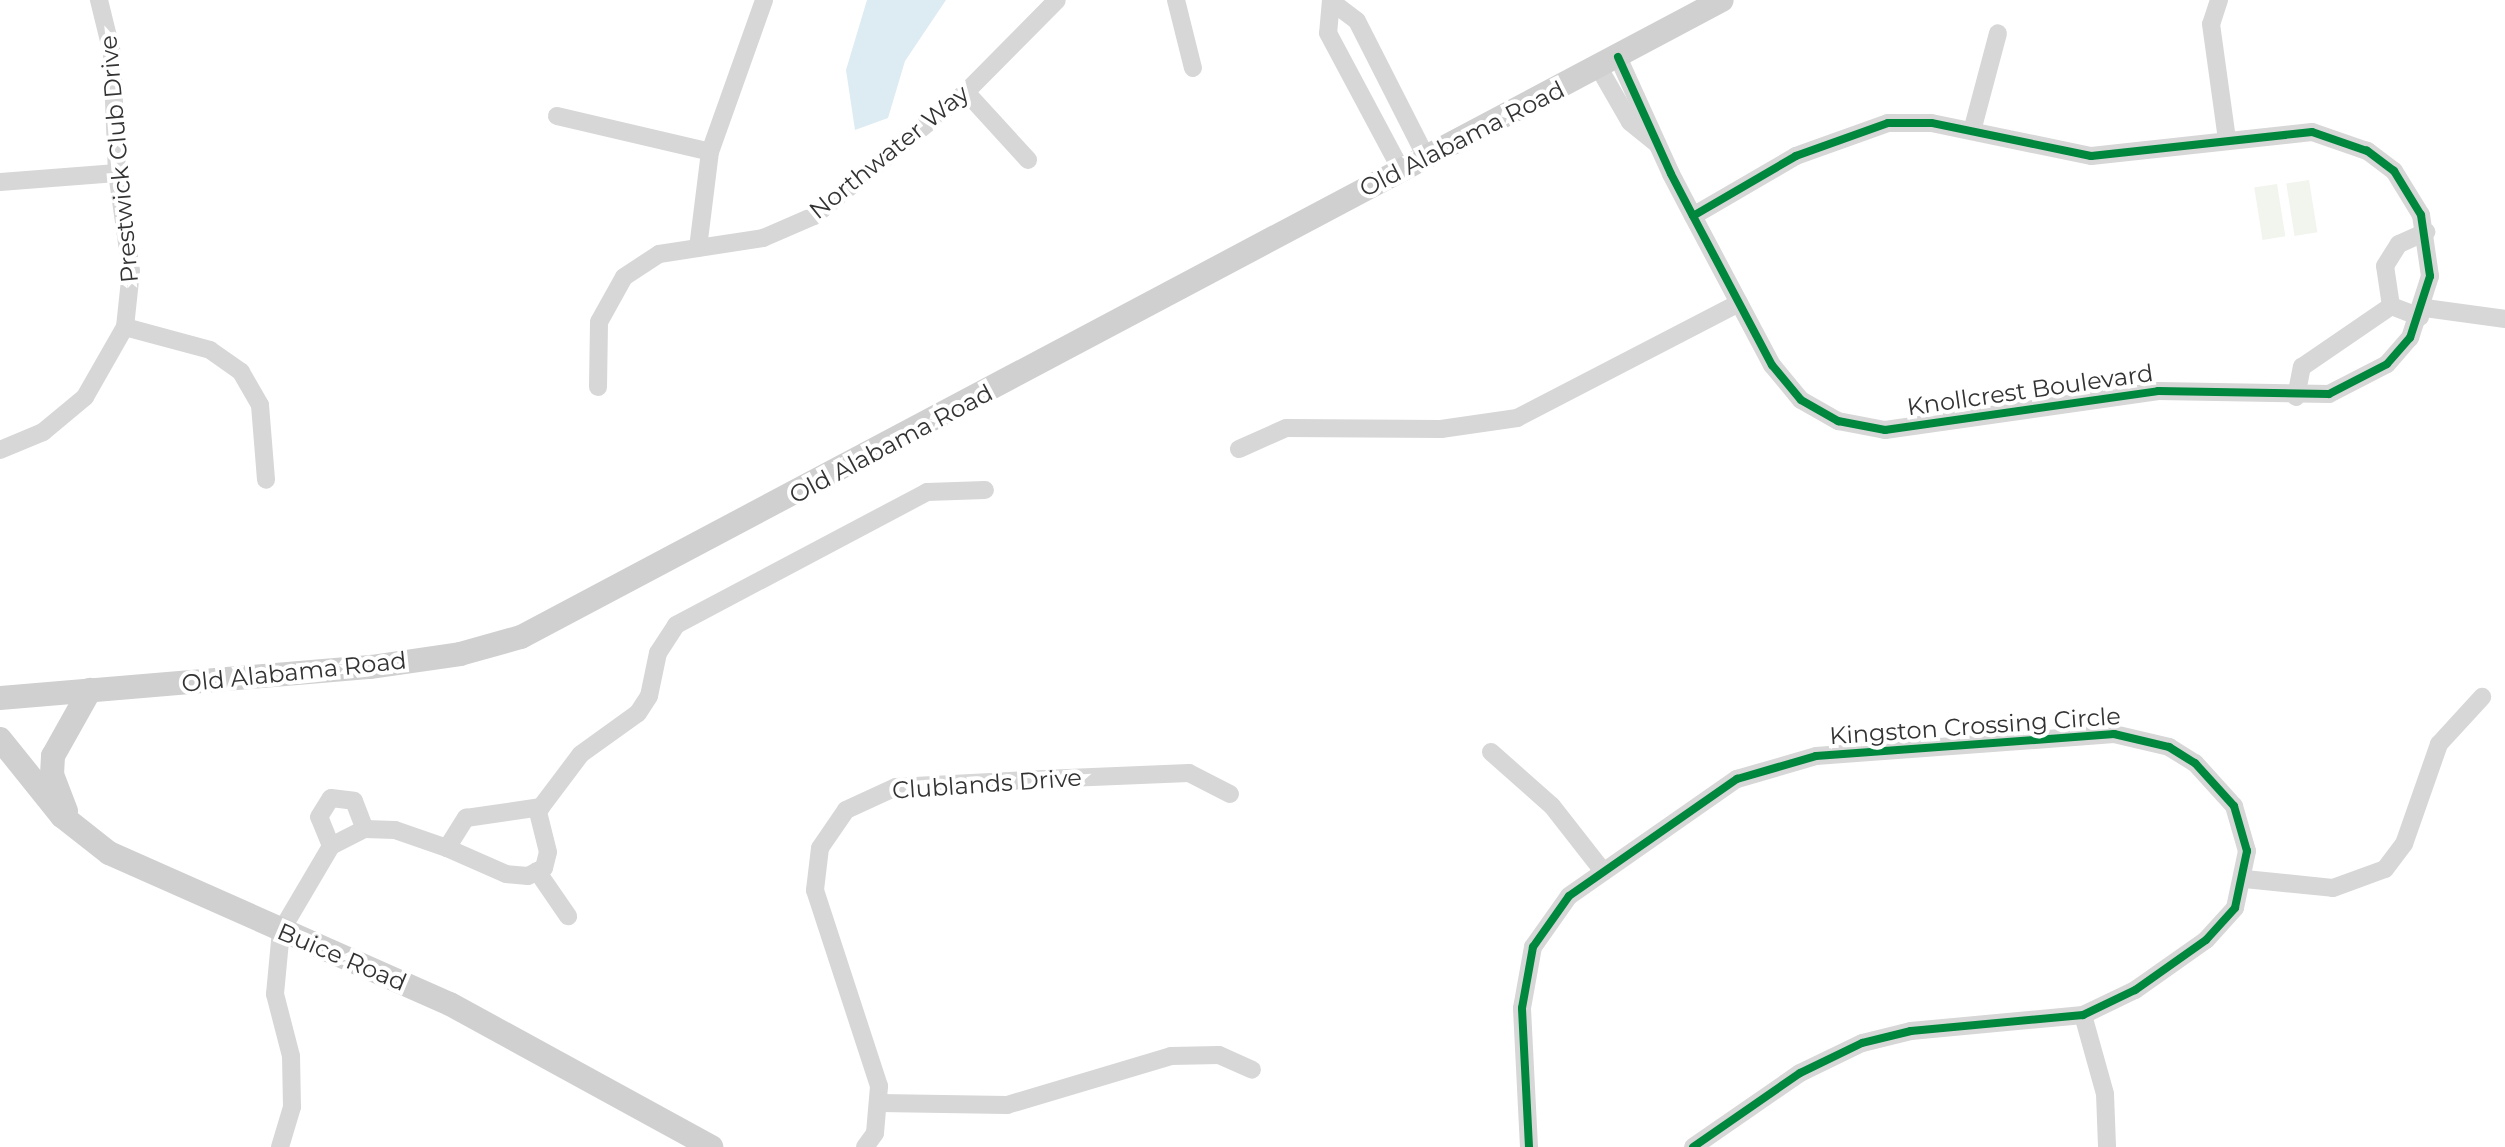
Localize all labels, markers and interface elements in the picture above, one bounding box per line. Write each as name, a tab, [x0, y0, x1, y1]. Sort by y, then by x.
street label: Prestwick Club Drive	[94, 34, 144, 284]
street label: Old Alabama Road	[1355, 75, 1569, 203]
street label: Northwater Way	[803, 79, 975, 225]
street label: Knollcrest Boulevard	[1905, 358, 2155, 422]
street label: Old Alabama Road	[784, 378, 998, 510]
street label: Old Alabama Road	[180, 646, 408, 698]
street label: Kingston Crossing Circle	[1828, 701, 2122, 751]
street label: Clublands Drive	[891, 763, 1083, 805]
street label: Buice Road	[273, 917, 411, 997]

